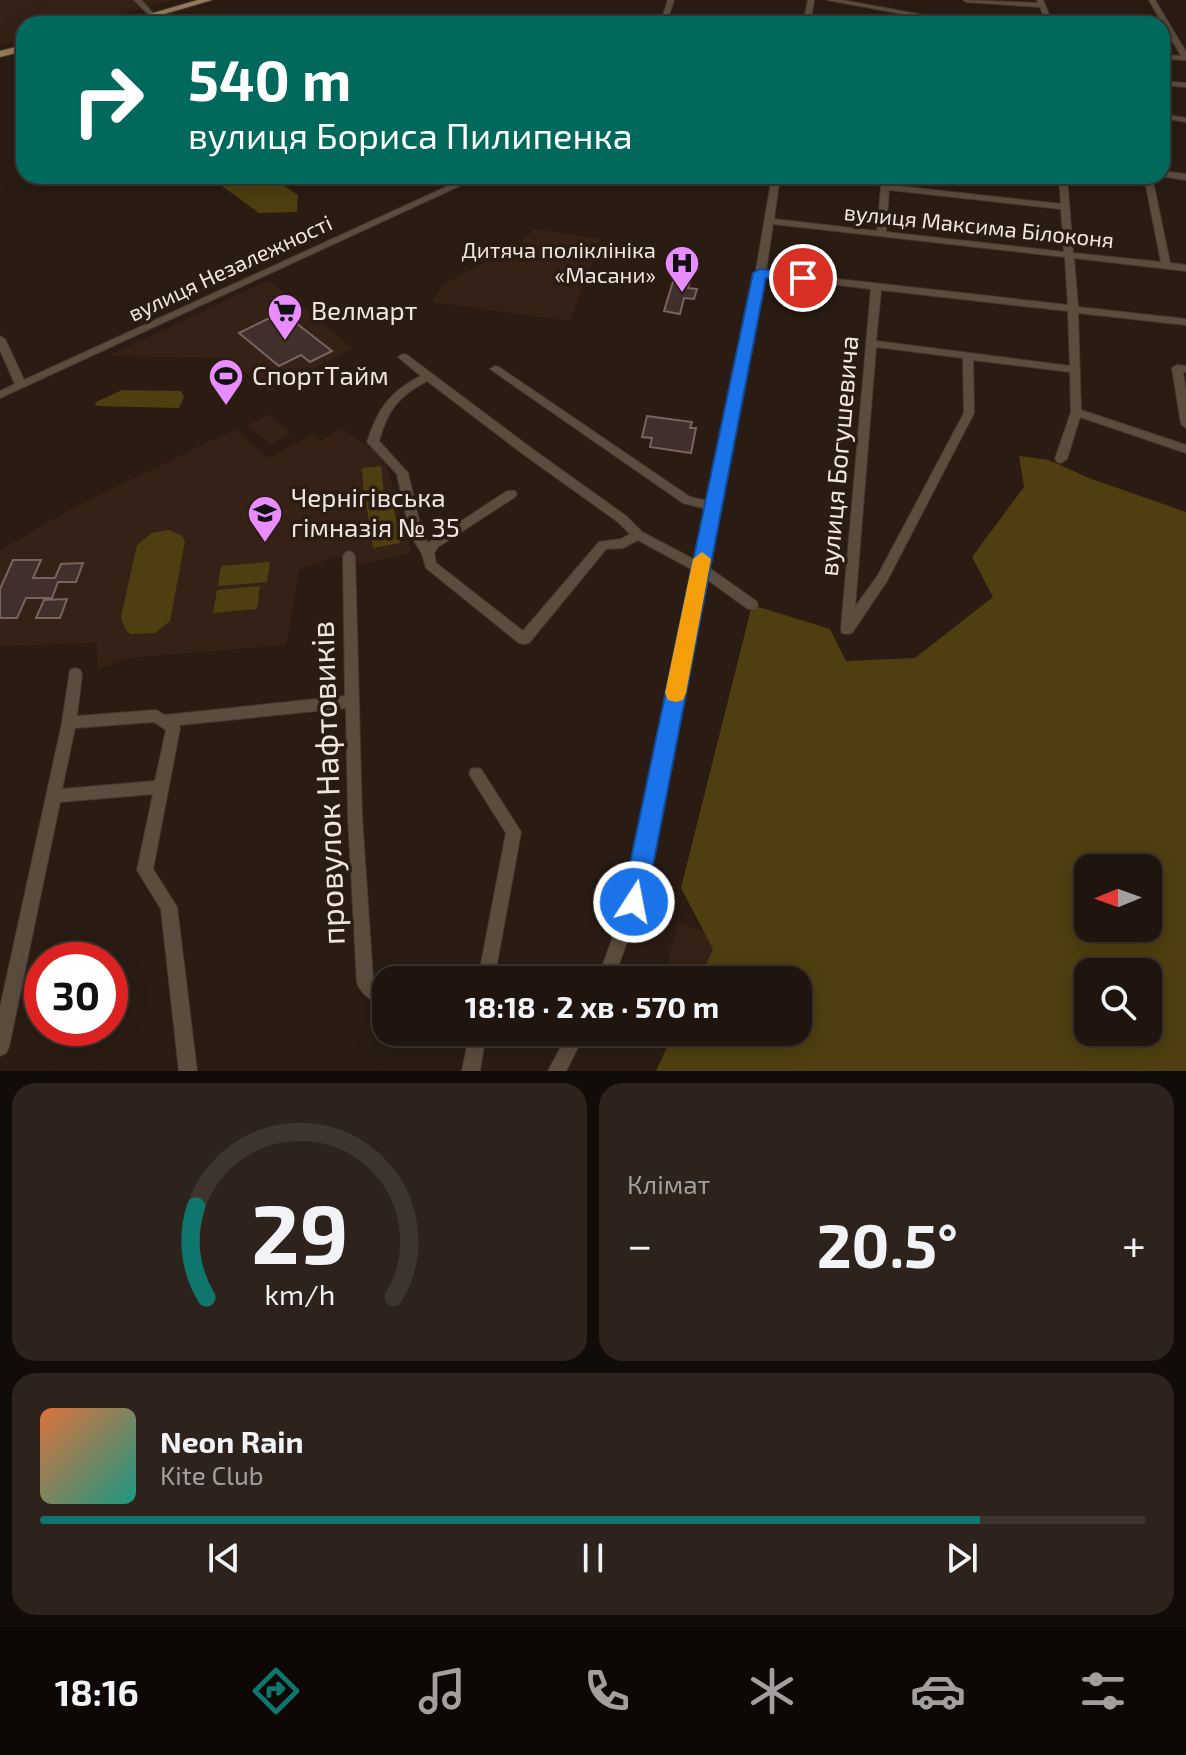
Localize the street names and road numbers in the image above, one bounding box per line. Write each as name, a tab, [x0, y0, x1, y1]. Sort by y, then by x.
street label: вулиця Максима Білоконя	[843, 198, 1115, 253]
street label: вулиця Незалежності	[124, 208, 336, 327]
street label: вулиця Богушевича	[812, 334, 864, 578]
street label: провулок Нафтовиків	[301, 620, 352, 946]

